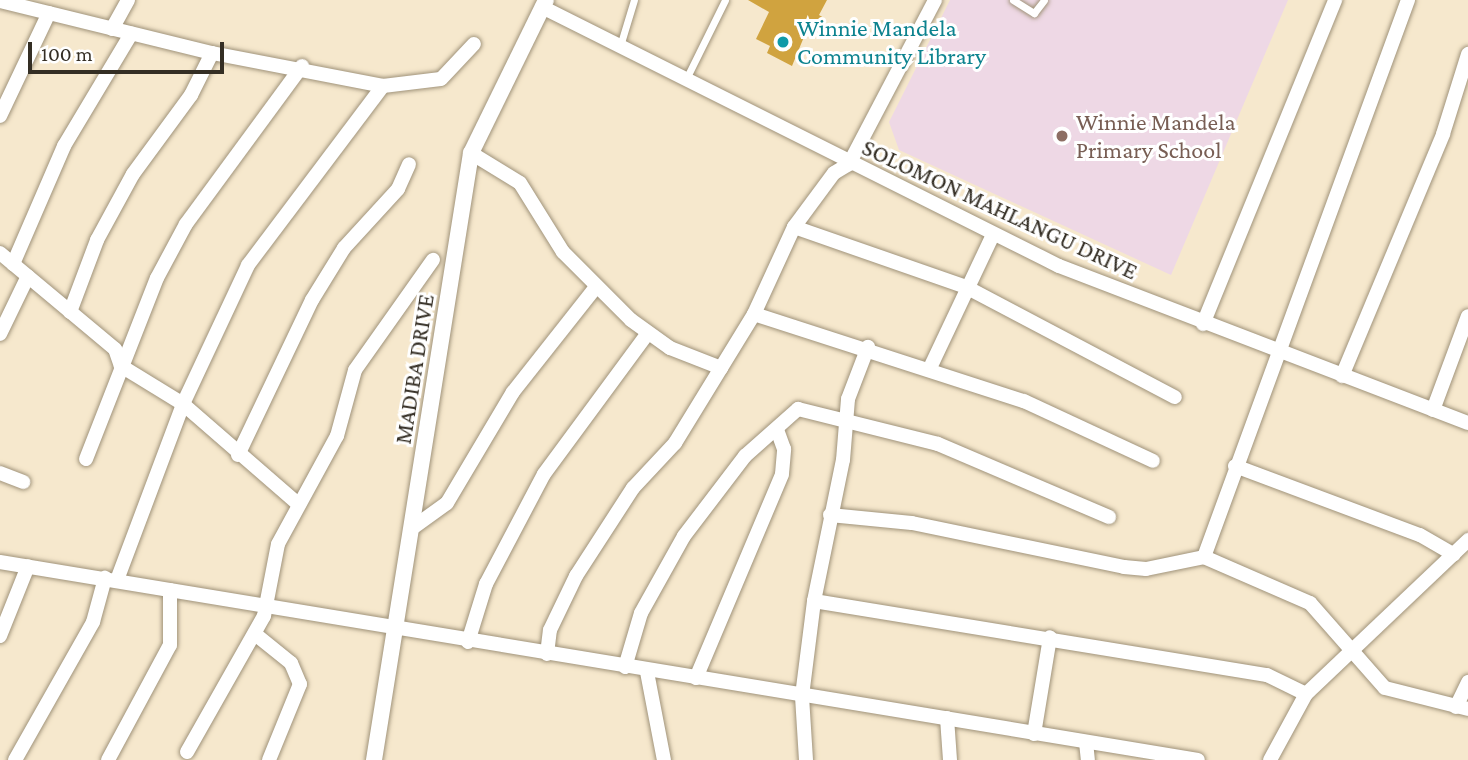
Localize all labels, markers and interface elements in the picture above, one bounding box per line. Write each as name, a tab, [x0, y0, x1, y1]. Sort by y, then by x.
place label: Winnie Mandela Community Library	[797, 14, 986, 70]
scale bar	[32, 28, 228, 72]
marker: Winnie Mandela Community Library	[775, 34, 791, 50]
text: 100 m	[41, 42, 93, 66]
place label: Winnie Mandela Primary School	[1076, 108, 1236, 164]
marker: Winnie Mandela Primary School	[1054, 128, 1070, 144]
street label: SOLOMON MAHLANGU DRIVE	[858, 132, 1142, 286]
street label: MADIBA DRIVE	[388, 292, 440, 446]

